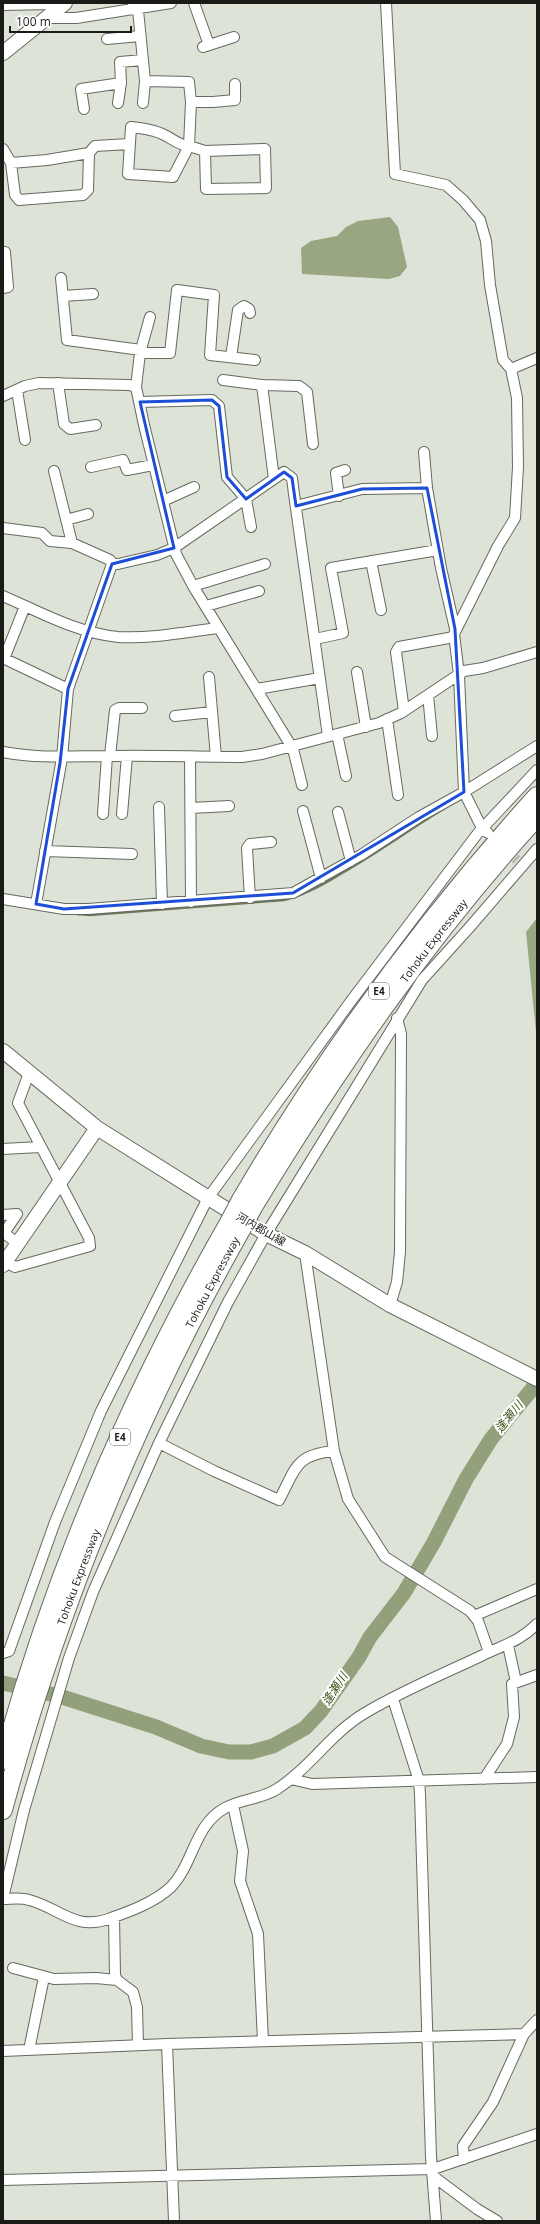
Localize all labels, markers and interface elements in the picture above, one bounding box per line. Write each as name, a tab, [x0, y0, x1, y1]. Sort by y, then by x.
scale bar	[10, 8, 131, 34]
text: 100 m	[16, 13, 51, 30]
street label: Tohoku Expressway	[397, 895, 471, 985]
road number: E4	[369, 983, 389, 999]
street label: 河内郡山線	[234, 1208, 289, 1249]
street label: Tohoku Expressway	[182, 1233, 243, 1330]
water label: 逢瀬川	[491, 1396, 528, 1436]
road number: E4	[110, 1429, 130, 1445]
street label: Tohoku Expressway	[53, 1526, 103, 1627]
water label: 逢瀬川	[318, 1667, 353, 1708]

